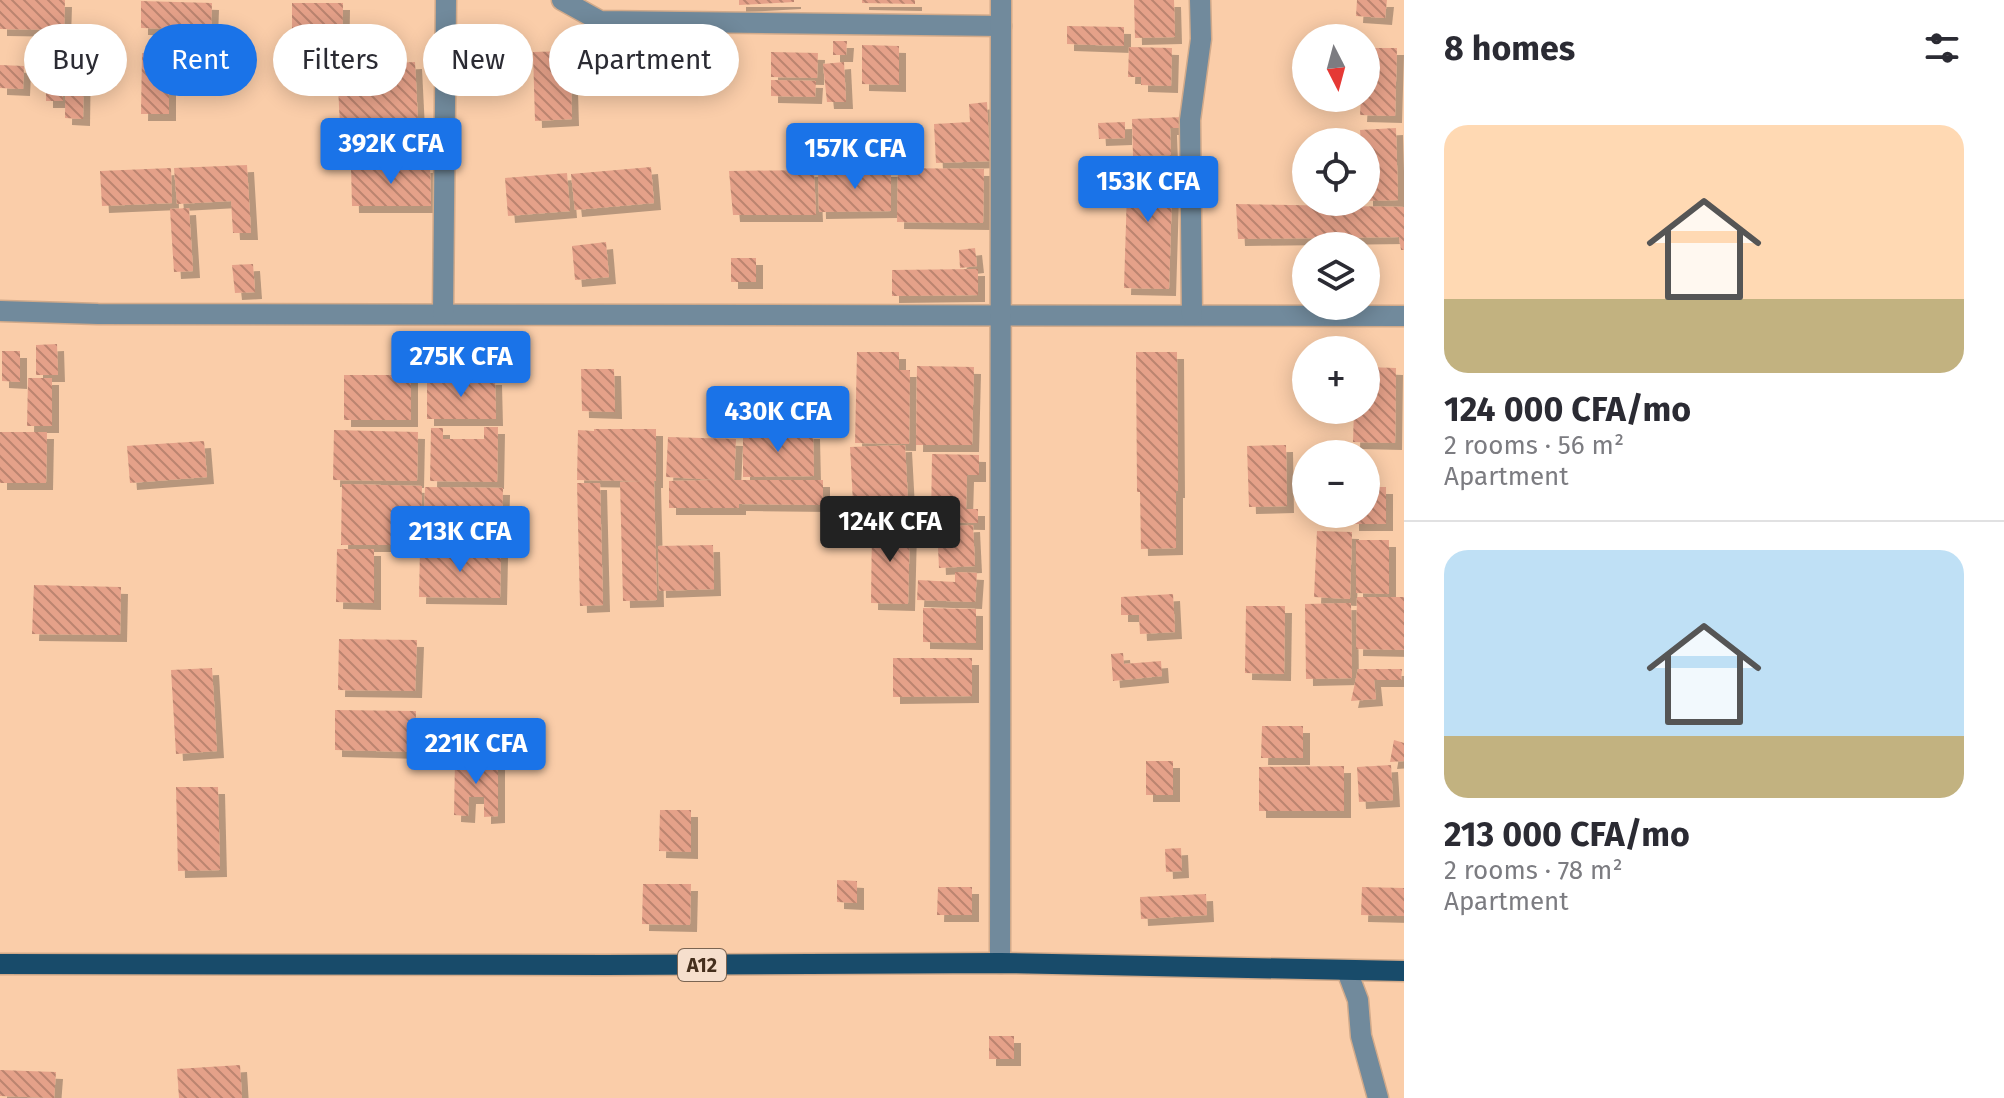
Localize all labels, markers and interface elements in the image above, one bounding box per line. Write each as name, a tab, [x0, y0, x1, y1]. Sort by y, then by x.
chip: Buy	[24, 24, 127, 96]
chip: Rent	[143, 24, 257, 96]
chip: Filters	[273, 24, 407, 96]
chip: New	[423, 24, 533, 96]
chip: Apartment	[549, 24, 739, 96]
north arrow	[1292, 24, 1380, 112]
map controls	[1292, 24, 1380, 528]
icon: filters	[1920, 26, 1964, 70]
text: 8 homes	[1444, 28, 1575, 69]
pin: 392K CFA	[308, 118, 474, 186]
pin: 157K CFA	[772, 123, 938, 191]
text: 392K CFA	[339, 128, 443, 159]
button: locate	[1292, 128, 1380, 216]
text: 157K CFA	[804, 133, 906, 164]
pin: 153K CFA	[1065, 156, 1231, 224]
text: 153K CFA	[1096, 166, 1200, 197]
icon: home	[1632, 177, 1776, 321]
button: layers	[1292, 232, 1380, 320]
pin: 275K CFA	[378, 331, 544, 399]
button: +	[1292, 336, 1380, 424]
text: 275K CFA	[409, 341, 513, 372]
pin: 430K CFA	[695, 386, 861, 454]
text: 124 000 CFA/mo	[1444, 389, 1691, 430]
text: 430K CFA	[724, 396, 832, 427]
text: 2 rooms · 56 m²	[1444, 430, 1624, 461]
button: −	[1292, 440, 1380, 528]
text: Apartment	[1444, 461, 1569, 492]
pin: 124K CFA	[807, 496, 973, 564]
pin: 213K CFA	[377, 506, 543, 574]
text: 124K CFA	[838, 506, 942, 537]
text: 213K CFA	[409, 516, 511, 547]
icon: home	[1632, 602, 1776, 746]
pin: 221K CFA	[393, 718, 559, 786]
text: 221K CFA	[425, 728, 527, 759]
text: 213 000 CFA/mo	[1444, 814, 1690, 855]
text: 2 rooms · 78 m²	[1444, 855, 1623, 886]
text: Apartment	[1444, 886, 1569, 917]
road number: A12	[678, 949, 726, 981]

